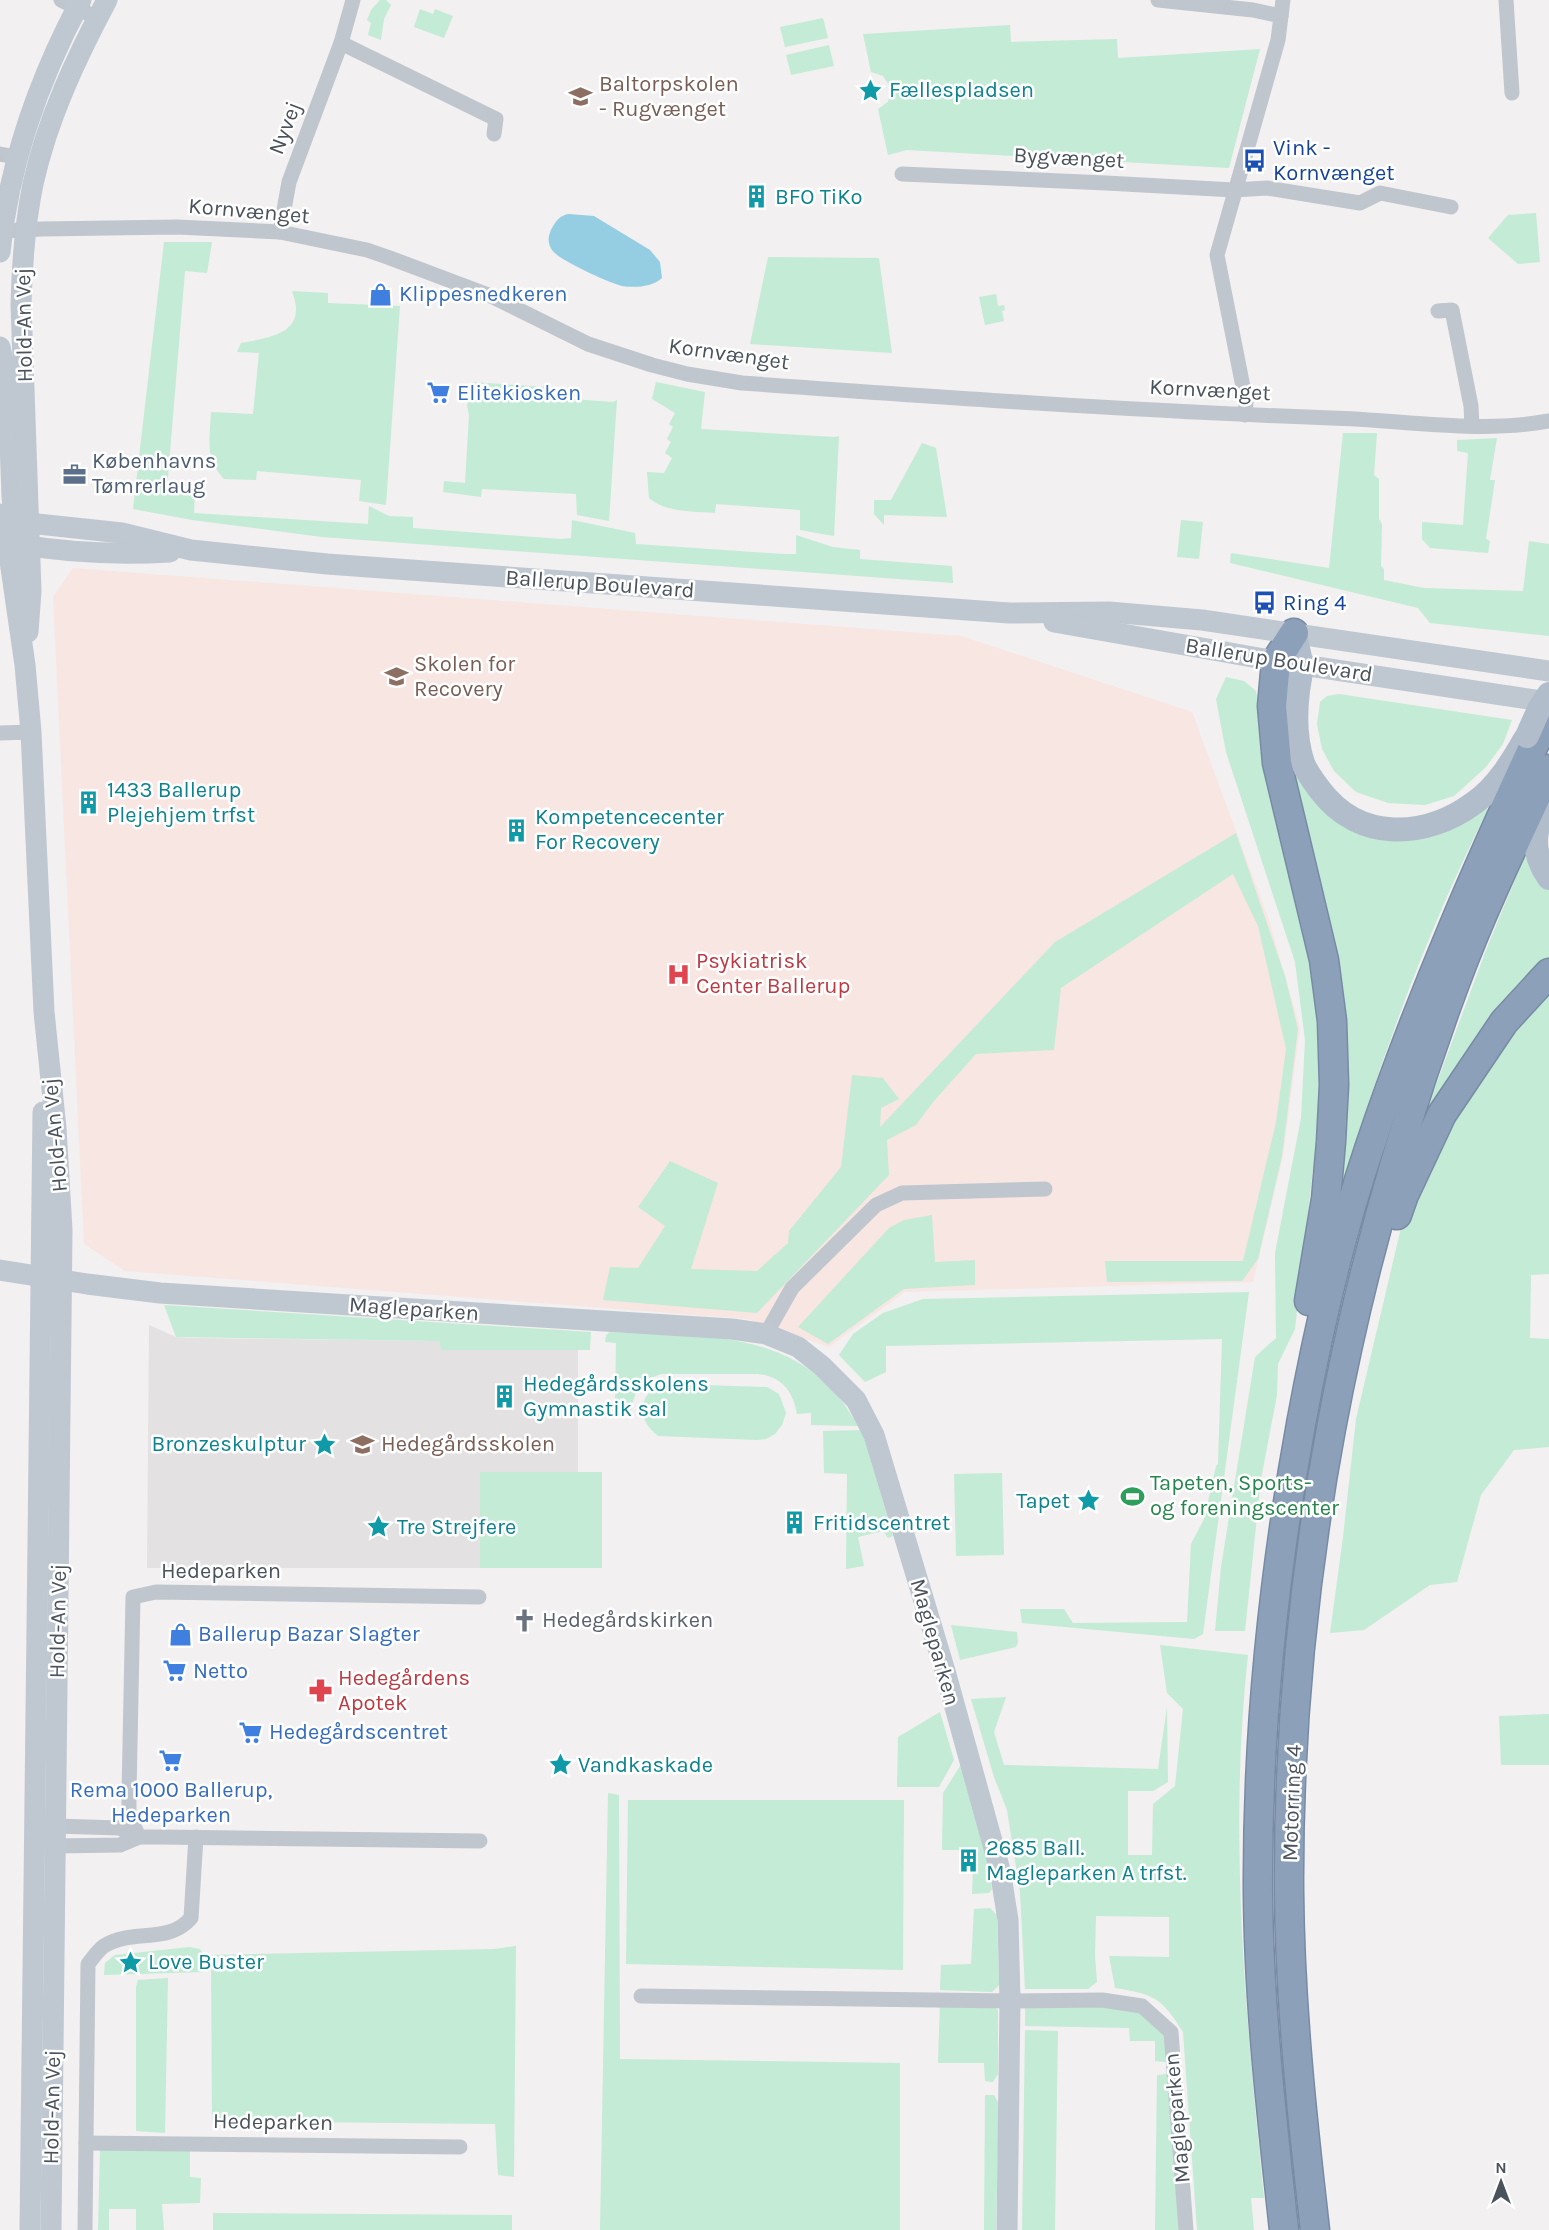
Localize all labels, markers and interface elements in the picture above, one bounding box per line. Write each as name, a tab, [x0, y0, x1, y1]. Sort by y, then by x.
place label: Baltorpskolen - Rugvænget	[599, 71, 739, 122]
place icon: Fællespladsen	[858, 77, 884, 103]
place label: Fællespladsen	[889, 77, 1034, 103]
school or university icon: Baltorpskolen - Rugvænget	[568, 84, 594, 110]
street label: Nyvej	[263, 98, 307, 158]
place label: Vink - Kornvænget	[1273, 135, 1395, 186]
street label: Bygvænget	[1013, 142, 1125, 174]
bus stop icon: Vink - Kornvænget	[1242, 148, 1268, 174]
building icon: BFO TiKo	[744, 184, 770, 210]
place label: BFO TiKo	[775, 184, 863, 210]
street label: Kornvænget	[187, 193, 311, 229]
street label: Hold-An Vej	[10, 267, 38, 383]
shop icon: Klippesnedkeren	[368, 281, 394, 307]
place label: Klippesnedkeren	[399, 281, 568, 307]
street label: Kornvænget	[667, 333, 791, 375]
street label: Kornvænget	[1149, 374, 1271, 406]
supermarket icon: Elitekiosken	[426, 380, 452, 406]
place label: Elitekiosken	[457, 380, 581, 406]
place label: Københavns Tømrerlaug	[92, 448, 216, 499]
office icon: Københavns Tømrerlaug	[61, 461, 87, 487]
street label: Ballerup Boulevard	[505, 564, 695, 604]
bus stop icon: Ring 4	[1252, 590, 1278, 616]
place label: Ring 4	[1283, 590, 1346, 616]
street label: Ballerup Boulevard	[1183, 632, 1375, 688]
place label: Skolen for Recovery	[414, 651, 515, 702]
school or university icon: Skolen for Recovery	[383, 664, 409, 690]
place label: 1433 Ballerup Plejehjem trfst	[107, 777, 255, 828]
building icon: 1433 Ballerup Plejehjem trfst	[76, 790, 102, 816]
place label: Kompetencecenter For Recovery	[535, 804, 724, 855]
building icon: Kompetencecenter For Recovery	[504, 817, 530, 843]
place label: Psykiatrisk Center Ballerup	[696, 948, 850, 999]
hospital icon: Psykiatrisk Center Ballerup	[665, 961, 691, 987]
street label: Hold-An Vej	[37, 1077, 73, 1193]
street label: Magleparken	[348, 1291, 480, 1327]
place label: Hedegårdsskolens Gymnastik sal	[523, 1371, 709, 1422]
building icon: Hedegårdsskolens Gymnastik sal	[492, 1384, 518, 1410]
place label: Bronzeskulptur	[151, 1431, 306, 1457]
place icon: Bronzeskulptur	[311, 1431, 337, 1457]
school or university icon: Hedegårdsskolen	[350, 1431, 376, 1457]
place label: Hedegårdsskolen	[381, 1431, 555, 1457]
place label: Tapeten, Sports- og foreningscenter	[1150, 1470, 1339, 1521]
sports icon: Tapeten, Sports- og foreningscenter	[1119, 1483, 1145, 1509]
place label: Tapet	[1016, 1488, 1070, 1514]
place icon: Tapet	[1075, 1488, 1101, 1514]
building icon: Fritidscentret	[782, 1510, 808, 1536]
place label: Fritidscentret	[813, 1510, 950, 1536]
place icon: Tre Strejfere	[366, 1514, 392, 1540]
place label: Tre Strejfere	[397, 1514, 516, 1540]
street label: Hedeparken	[161, 1558, 281, 1584]
street label: Hold-An Vej	[44, 1563, 72, 1679]
street label: Magleparken	[905, 1576, 965, 1708]
church icon: Hedegårdskirken	[511, 1607, 537, 1633]
place label: Hedegårdskirken	[542, 1607, 713, 1633]
shop icon: Ballerup Bazar Slagter	[167, 1621, 193, 1647]
place label: Ballerup Bazar Slagter	[198, 1621, 420, 1647]
supermarket icon: Netto	[162, 1658, 188, 1684]
place label: Netto	[193, 1658, 248, 1684]
place label: Hedegårdens Apotek	[338, 1665, 470, 1716]
pharmacy icon: Hedegårdens Apotek	[307, 1678, 333, 1704]
supermarket icon: Hedegårdscentret	[238, 1719, 264, 1745]
place label: Hedegårdscentret	[269, 1719, 448, 1745]
street label: Motorring 4	[1277, 1744, 1307, 1862]
supermarket icon: Rema 1000 Ballerup, Hedeparken	[158, 1748, 184, 1774]
place icon: Vandkaskade	[547, 1752, 573, 1778]
place label: Vandkaskade	[578, 1752, 713, 1778]
place label: Rema 1000 Ballerup, Hedeparken	[70, 1777, 272, 1828]
place label: 2685 Ball. Magleparken A trfst.	[986, 1835, 1187, 1886]
building icon: 2685 Ball. Magleparken A trfst.	[955, 1848, 981, 1874]
place icon: Love Buster	[117, 1949, 143, 1975]
place label: Love Buster	[148, 1949, 264, 1975]
street label: Hold-An Vej	[38, 2049, 66, 2165]
street label: Magleparken	[1158, 2052, 1196, 2184]
street label: Hedeparken	[213, 2108, 333, 2136]
north arrow	[1471, 2152, 1531, 2212]
text: N	[1495, 2158, 1507, 2177]

